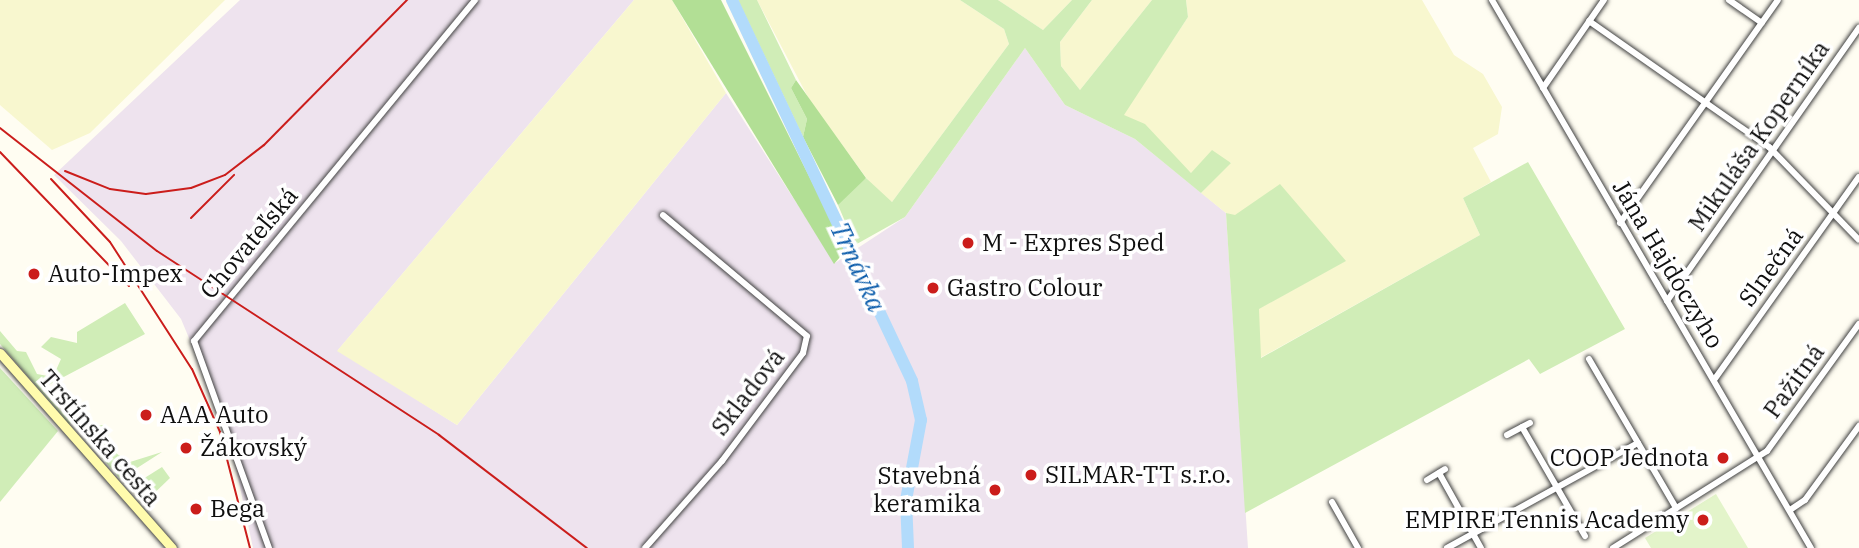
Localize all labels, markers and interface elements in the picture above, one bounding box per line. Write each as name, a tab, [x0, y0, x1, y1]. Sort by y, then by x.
street label: Mikuláša Koperníka	[1682, 35, 1836, 237]
street label: Jána Hajdóczyho	[1606, 175, 1730, 353]
street label: Chovateľská	[194, 181, 304, 305]
water label: Trnávka	[824, 217, 892, 317]
street label: Slnečná	[1733, 222, 1809, 312]
place label: M - Expres Sped	[982, 229, 1164, 257]
marker: M - Expres Sped	[960, 235, 976, 251]
place label: Auto-Impex	[48, 260, 183, 288]
marker: Auto-Impex	[26, 266, 42, 282]
place label: Gastro Colour	[947, 274, 1102, 302]
marker: Gastro Colour	[925, 280, 941, 296]
street label: Pažitná	[1758, 338, 1830, 424]
street label: Skladová	[705, 343, 791, 441]
street label: Trstínska cesta	[33, 364, 167, 512]
place label: AAA Auto	[160, 401, 269, 429]
marker: AAA Auto	[138, 407, 154, 423]
place label: Žákovský	[200, 434, 307, 462]
marker: Žákovský	[178, 440, 194, 456]
place label: COOP Jednota	[1550, 444, 1709, 472]
marker: COOP Jednota	[1715, 450, 1731, 466]
place label: SILMAR-TT s.r.o.	[1045, 461, 1231, 489]
place label: Stavebná keramika	[873, 462, 981, 518]
marker: SILMAR-TT s.r.o.	[1023, 467, 1039, 483]
marker: Stavebná keramika	[987, 482, 1003, 498]
place label: Bega	[210, 495, 265, 523]
marker: Bega	[188, 501, 204, 517]
place label: EMPIRE Tennis Academy	[1405, 506, 1689, 534]
marker: EMPIRE Tennis Academy	[1695, 512, 1711, 528]

